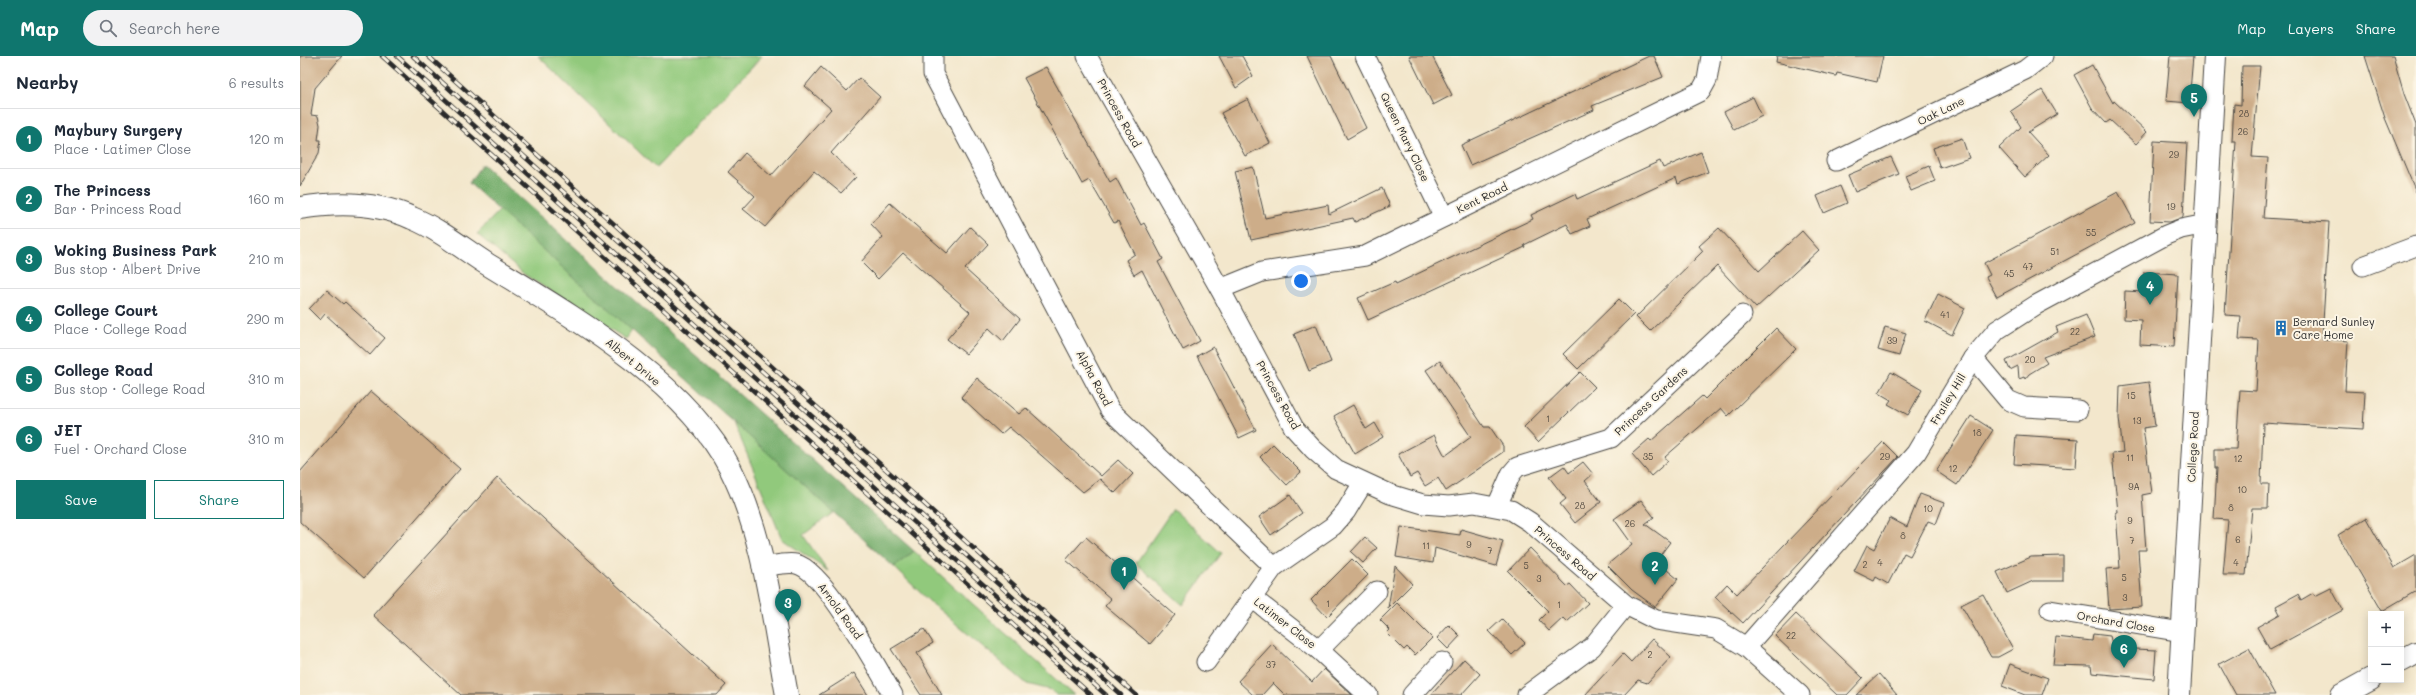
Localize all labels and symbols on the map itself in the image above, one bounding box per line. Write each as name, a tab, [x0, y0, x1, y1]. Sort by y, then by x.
street label: Princess Road	[1094, 76, 1145, 150]
pin: 5	[2181, 84, 2207, 117]
street label: Queen Mary Close	[1377, 90, 1434, 184]
street label: Oak Lane	[1915, 93, 1967, 128]
house number: 28	[2239, 108, 2250, 119]
house number: 26	[2238, 126, 2248, 137]
house number: 29	[2169, 149, 2180, 160]
street label: Kent Road	[1454, 179, 1510, 216]
house number: 19	[2166, 201, 2176, 212]
house number: 55	[2086, 227, 2096, 238]
house number: 51	[2050, 246, 2060, 257]
house number: 47	[2023, 261, 2033, 272]
house number: 45	[2004, 268, 2014, 279]
your location	[1291, 271, 1311, 291]
pin: 4	[2137, 272, 2163, 305]
house number: 41	[1940, 309, 1950, 320]
place label: Bernard Sunley Care Home	[2293, 314, 2375, 342]
building icon: Bernard Sunley Care Home	[2272, 319, 2290, 337]
house number: 22	[2070, 326, 2080, 337]
street label: Albert Drive	[603, 334, 664, 389]
house number: 39	[1887, 335, 1898, 346]
street label: Alpha Road	[1073, 347, 1115, 408]
house number: 20	[2025, 354, 2036, 365]
street label: Princess Road	[1253, 358, 1304, 432]
street label: Princess Gardens	[1611, 363, 1690, 438]
street label: Frailey Hill	[1926, 370, 1969, 427]
house number: 15	[2126, 390, 2136, 401]
street label: College Road	[2183, 411, 2202, 483]
house number: 1	[1546, 413, 1550, 424]
house number: 13	[2132, 415, 2142, 426]
house number: 18	[1972, 427, 1982, 438]
house number: 35	[1643, 451, 1653, 462]
house number: 29	[1880, 451, 1891, 462]
house number: 11	[2126, 452, 2134, 463]
house number: 12	[2233, 453, 2243, 464]
house number: 12	[1948, 463, 1958, 474]
house number: 9A	[2128, 481, 2140, 492]
house number: 10	[2237, 484, 2247, 495]
house number: 28	[1575, 500, 1586, 511]
house number: 8	[2228, 502, 2234, 513]
house number: 10	[1923, 503, 1933, 514]
house number: 9	[2127, 515, 2133, 526]
house number: 26	[1625, 518, 1635, 529]
street label: Princess Road	[1532, 522, 1599, 583]
house number: 8	[1900, 530, 1906, 541]
house number: 6	[2235, 534, 2241, 545]
house number: 7	[2129, 535, 2135, 546]
house number: 9	[1466, 539, 1472, 550]
house number: 11	[1422, 540, 1430, 551]
house number: 7	[1487, 545, 1493, 556]
pin: 2	[1642, 552, 1668, 585]
pin: 1	[1111, 557, 1137, 590]
house number: 4	[1877, 557, 1883, 568]
house number: 4	[2233, 557, 2239, 568]
house number: 2	[1862, 559, 1868, 570]
house number: 5	[1523, 560, 1529, 571]
house number: 5	[2121, 572, 2127, 583]
house number: 3	[1536, 573, 1542, 584]
street label: Arnold Road	[815, 579, 866, 642]
pin: 3	[775, 589, 801, 622]
house number: 3	[2122, 592, 2128, 603]
street label: Latimer Close	[1251, 594, 1320, 652]
house number: 1	[1326, 598, 1330, 609]
house number: 1	[1557, 599, 1561, 610]
street label: Orchard Close	[2076, 607, 2157, 636]
house number: 22	[1786, 630, 1796, 641]
pin: 6	[2111, 635, 2137, 668]
house number: 2	[1647, 649, 1653, 660]
house number: 37	[1266, 659, 1276, 670]

